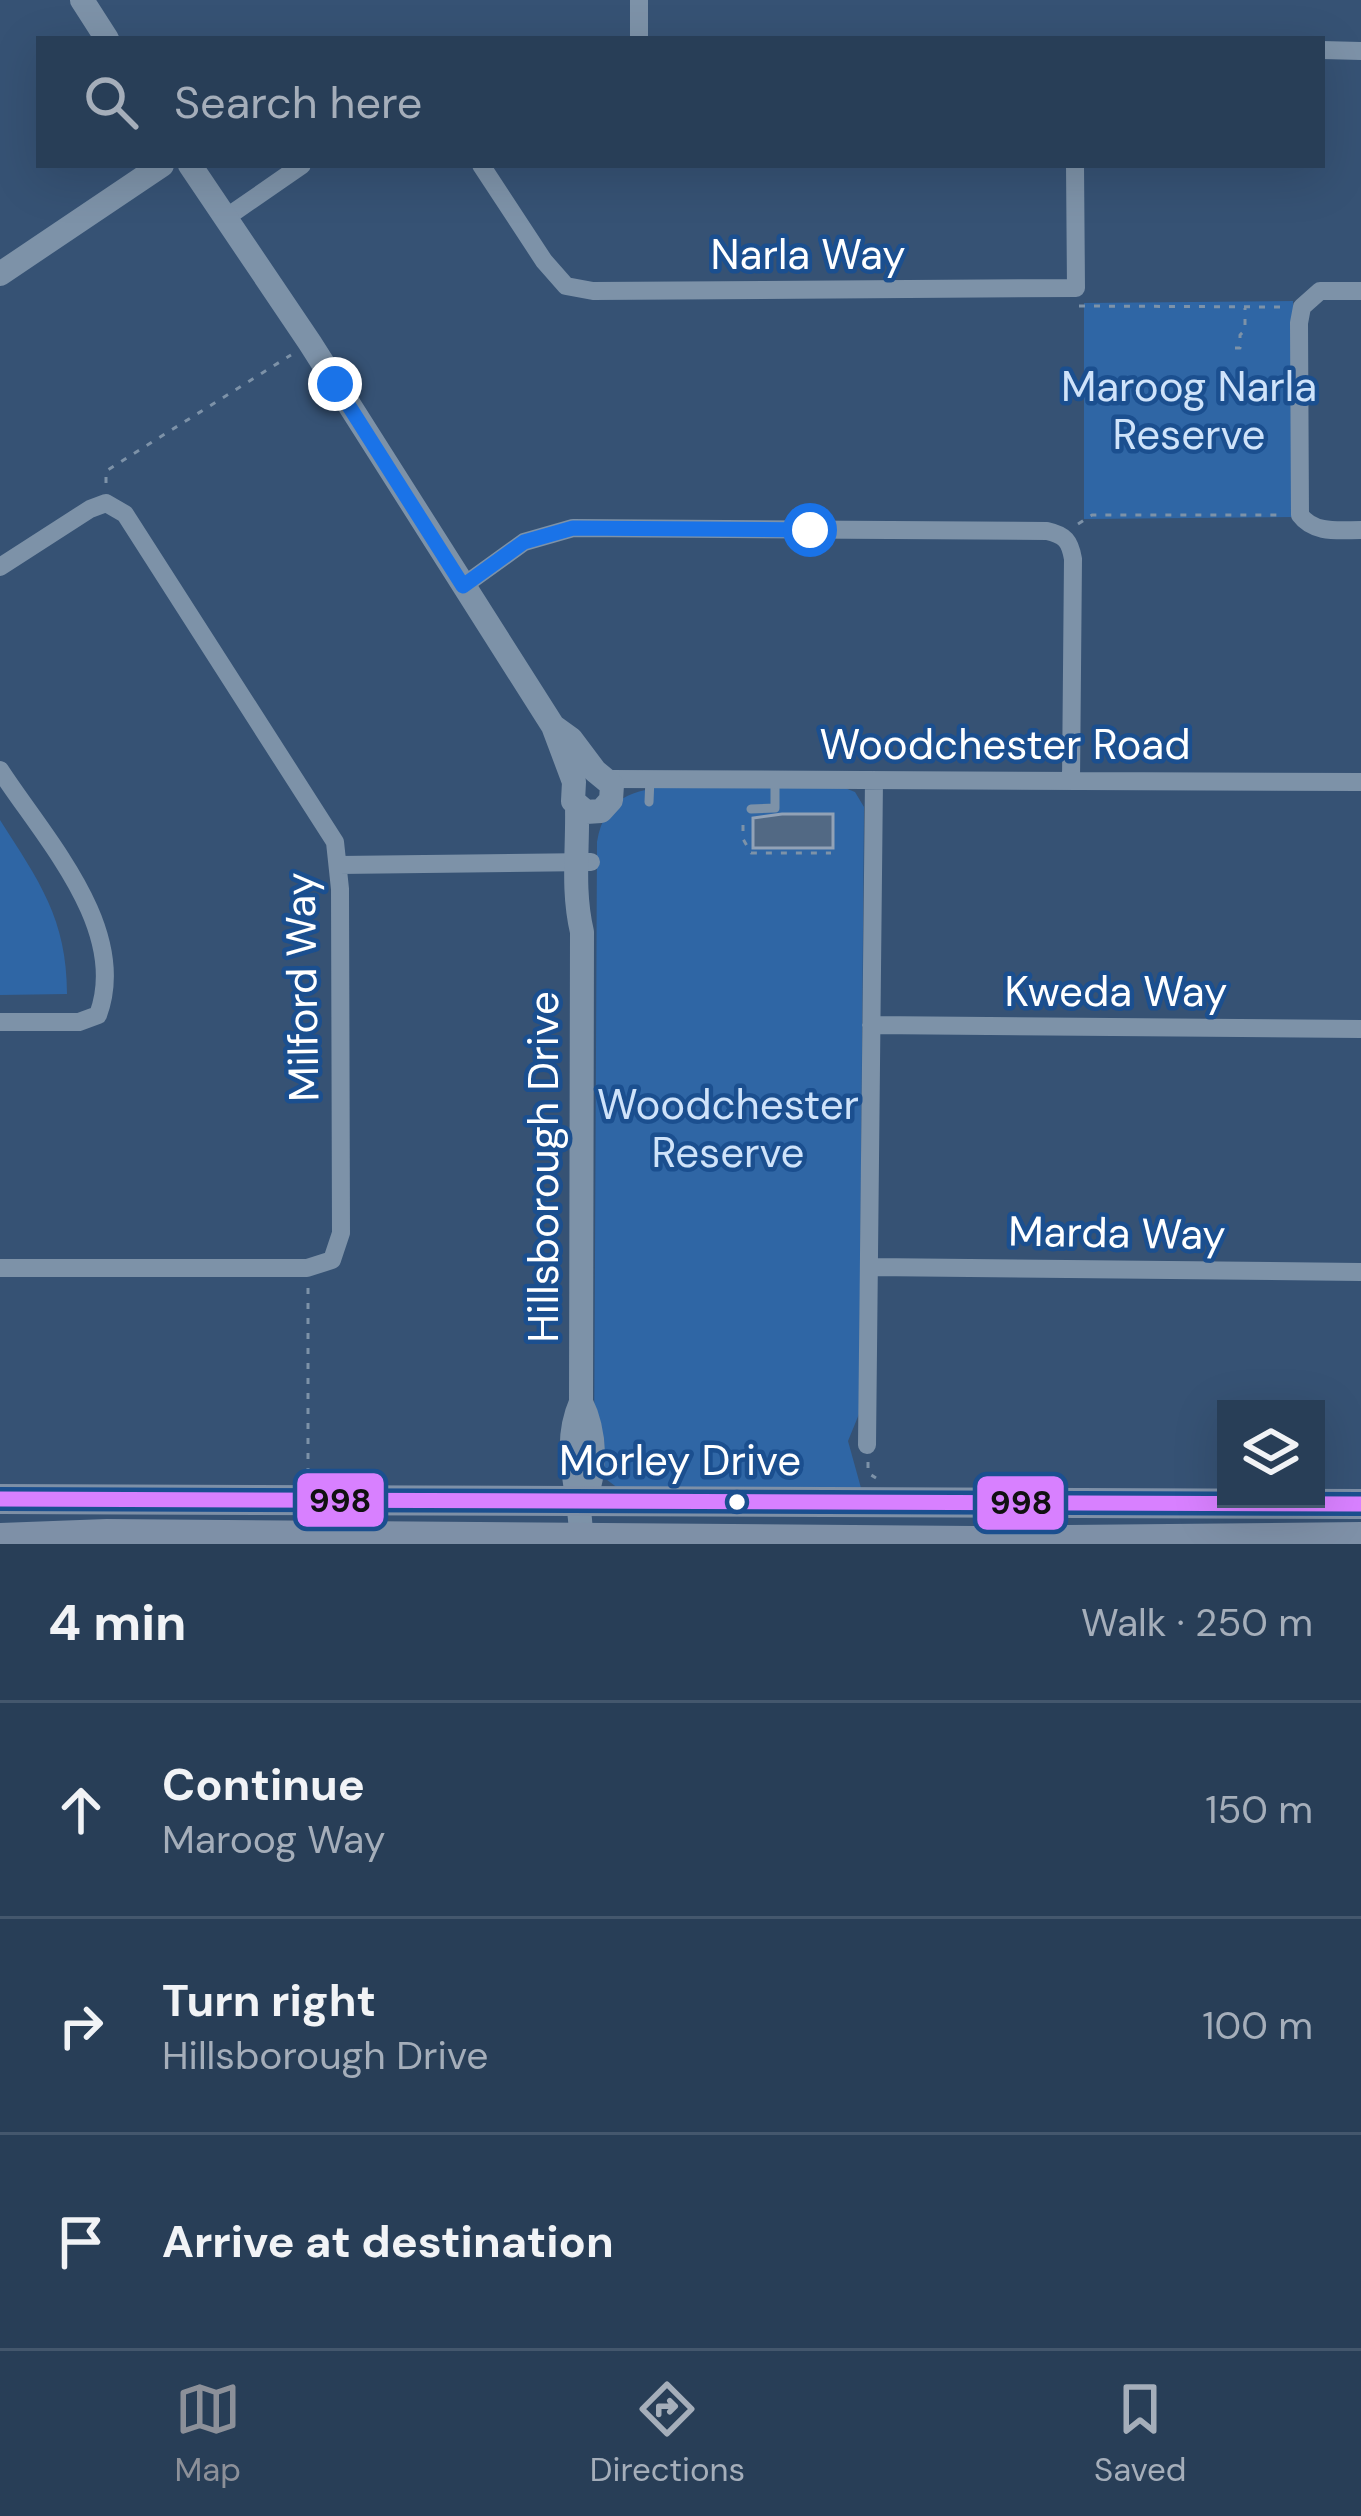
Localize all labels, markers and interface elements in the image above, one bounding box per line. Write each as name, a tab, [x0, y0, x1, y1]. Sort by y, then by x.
search box	[36, 36, 1325, 168]
icon: search	[78, 69, 144, 135]
text: Search here	[174, 73, 422, 132]
street label: Narla Way	[711, 227, 905, 282]
route end	[308, 357, 362, 411]
park label: Maroog Narla Reserve	[1061, 359, 1317, 462]
route start	[783, 503, 837, 557]
street label: Woodchester Road	[819, 717, 1191, 772]
street label: Milford Way	[273, 872, 331, 1102]
street label: Kweda Way	[1005, 964, 1227, 1019]
street label: Hillsborough Drive	[516, 991, 571, 1343]
park label: Woodchester Reserve	[597, 1077, 859, 1180]
street label: Marda Way	[1008, 1204, 1226, 1262]
map controls	[1217, 1400, 1325, 1508]
button: layers	[1217, 1400, 1325, 1508]
street label: Morley Drive	[559, 1433, 801, 1488]
line badge: 998	[295, 1471, 386, 1529]
line badge: 998	[975, 1474, 1066, 1532]
text: 998	[309, 1479, 371, 1522]
text: 998	[990, 1481, 1052, 1524]
unlabelled marker	[726, 1491, 748, 1513]
text: 4 min	[48, 1589, 187, 1656]
text: Walk · 250 m	[1081, 1597, 1313, 1648]
text: Continue	[162, 1755, 365, 1814]
icon: ahead	[48, 1777, 114, 1843]
text: 150 m	[1205, 1784, 1313, 1835]
text: Maroog Way	[162, 1814, 385, 1865]
text: Turn right	[162, 1971, 376, 2030]
icon: right	[48, 1993, 114, 2059]
text: 100 m	[1202, 2000, 1313, 2051]
text: Hillsborough Drive	[162, 2030, 489, 2081]
icon: arrive	[48, 2209, 114, 2275]
text: Arrive at destination	[162, 2212, 614, 2271]
tab: Map	[174, 2376, 241, 2491]
tab: Directions	[590, 2376, 745, 2491]
tab: Saved	[1094, 2376, 1187, 2491]

